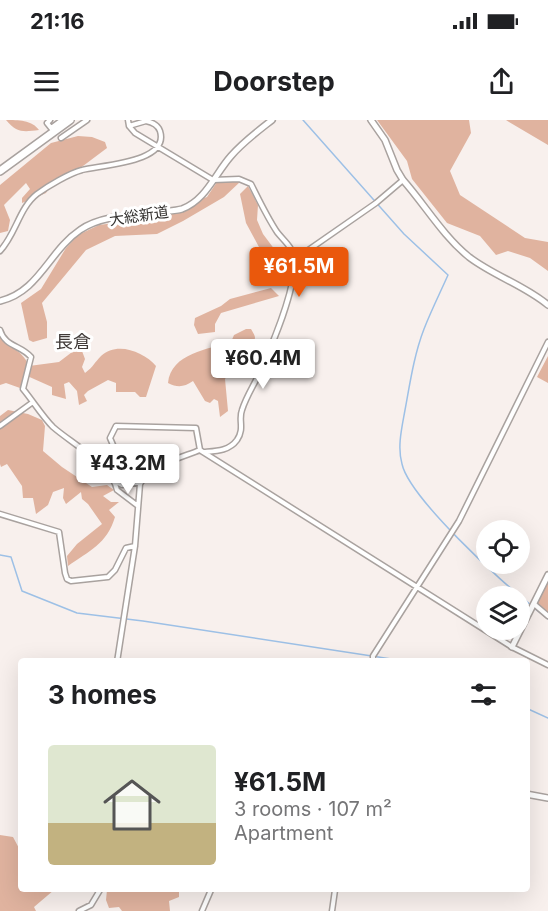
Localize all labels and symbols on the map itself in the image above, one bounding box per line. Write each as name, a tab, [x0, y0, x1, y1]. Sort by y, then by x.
street label: 大総新道	[108, 202, 170, 229]
pin: ¥61.5M	[250, 247, 348, 298]
district label: 長倉	[55, 331, 91, 352]
pin: ¥60.4M	[214, 339, 312, 390]
pin: ¥43.2M	[79, 444, 177, 495]

